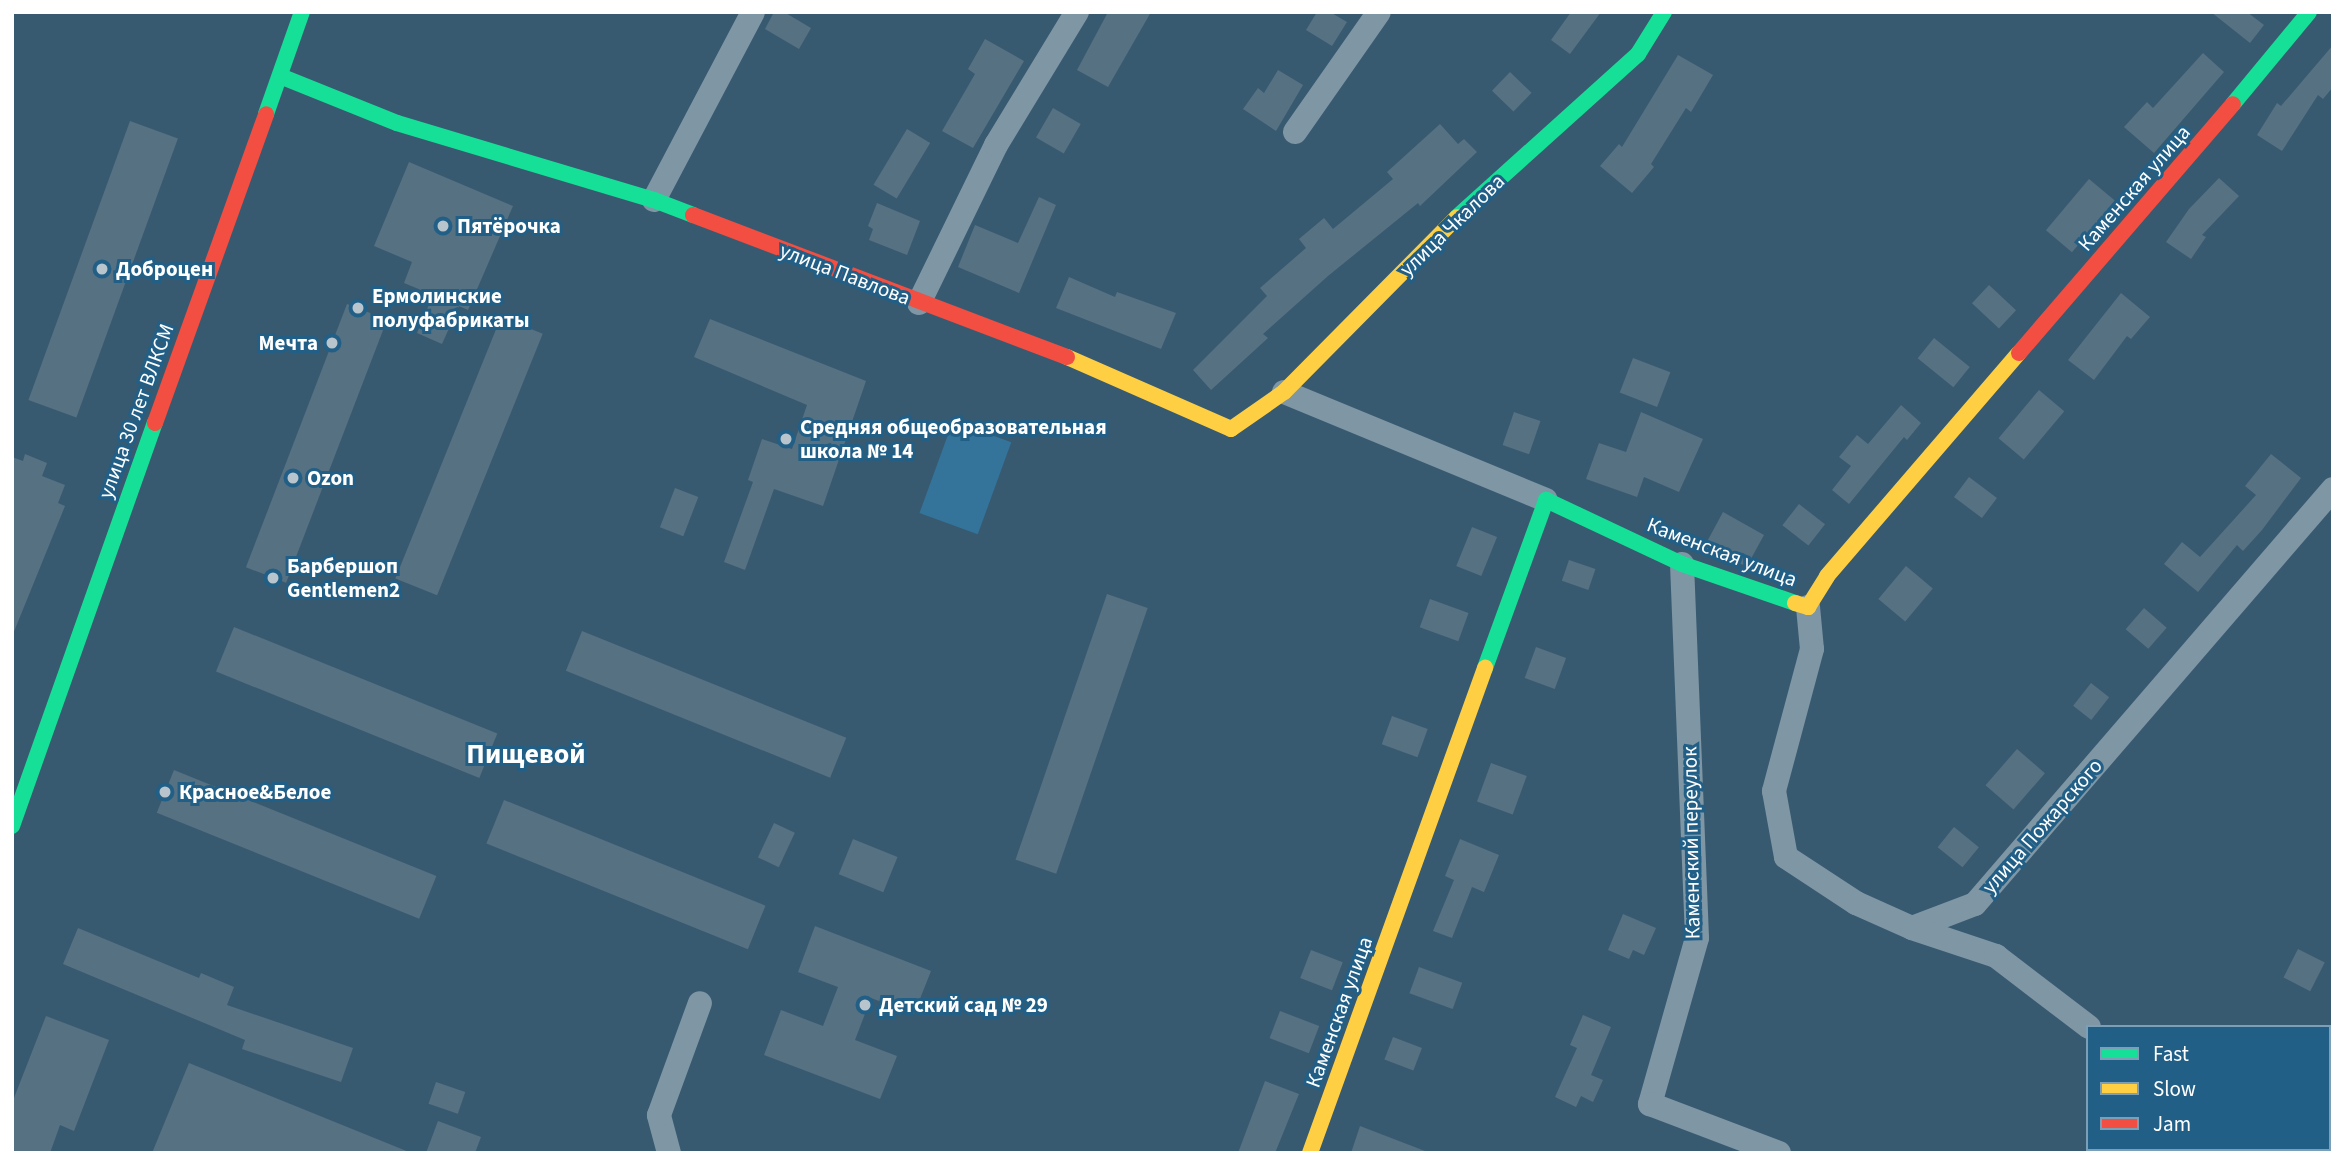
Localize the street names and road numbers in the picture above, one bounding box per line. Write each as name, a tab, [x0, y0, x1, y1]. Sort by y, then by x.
street label: Каменская улица	[2072, 120, 2196, 256]
street label: улица Чкалова	[1394, 169, 1510, 281]
street label: улица Павлова	[776, 238, 914, 310]
street label: улица 30 лет ВЛКСМ	[93, 320, 179, 502]
street label: Каменская улица	[1643, 512, 1801, 592]
street label: Каменский переулок	[1677, 746, 1705, 940]
street label: улица Пожарского	[1976, 753, 2108, 899]
street label: Каменская улица	[1300, 933, 1378, 1091]

